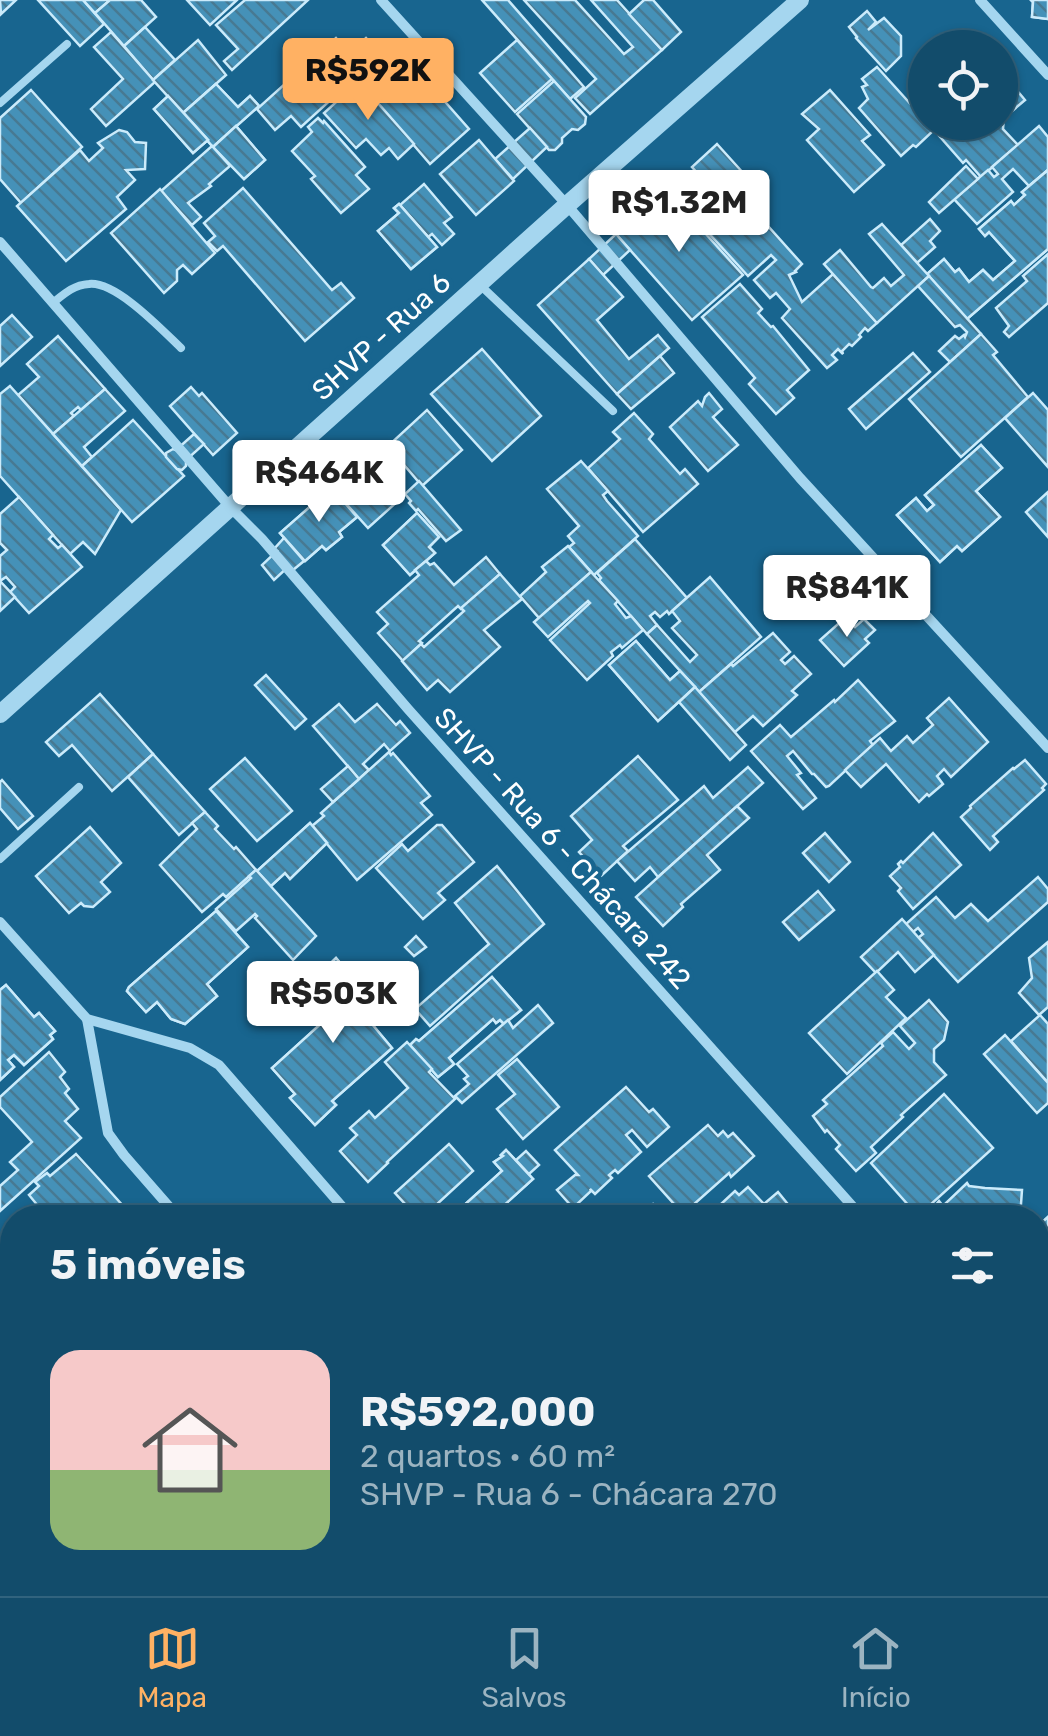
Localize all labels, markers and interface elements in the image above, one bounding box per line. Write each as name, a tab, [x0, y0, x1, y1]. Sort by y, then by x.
map controls	[908, 30, 1018, 140]
button: locate	[908, 30, 1018, 140]
pin: R$592K	[287, 38, 449, 123]
text: R$592K	[305, 51, 431, 89]
pin: R$1.32M	[587, 170, 771, 255]
text: R$1.32M	[611, 183, 747, 221]
street label: SHVP - Rua 6	[305, 266, 457, 407]
pin: R$464K	[238, 440, 400, 525]
text: R$464K	[254, 453, 384, 491]
pin: R$841K	[766, 555, 928, 640]
text: R$841K	[785, 568, 909, 606]
street label: SHVP - Rua 6 - Chácara 242	[428, 701, 698, 996]
pin: R$503K	[252, 961, 414, 1046]
text: R$503K	[269, 974, 397, 1012]
icon: filters	[945, 1238, 1000, 1293]
text: 5 imóveis	[50, 1240, 246, 1290]
text: R$592,000	[360, 1387, 596, 1437]
icon: home	[130, 1390, 250, 1510]
text: 2 quartos · 60 m²	[360, 1437, 615, 1475]
text: SHVP - Rua 6 - Chácara 270	[360, 1475, 778, 1513]
tab: Mapa	[137, 1621, 207, 1714]
tab: Salvos	[482, 1621, 567, 1714]
tab: Início	[841, 1621, 911, 1714]

